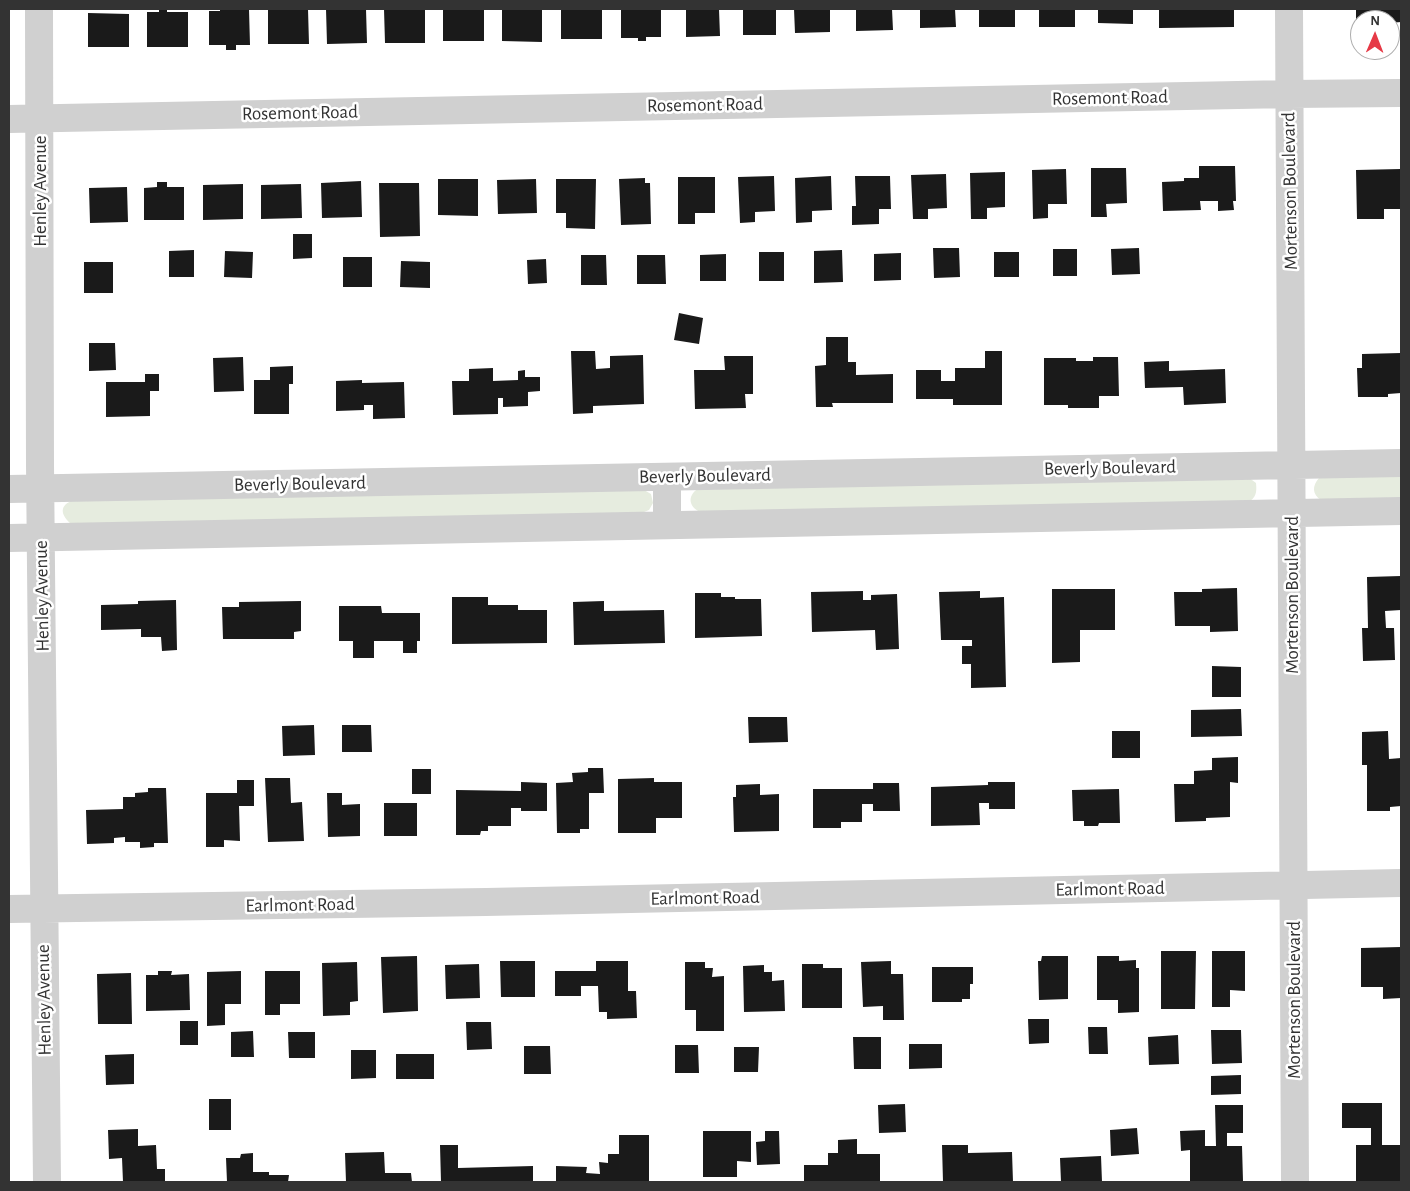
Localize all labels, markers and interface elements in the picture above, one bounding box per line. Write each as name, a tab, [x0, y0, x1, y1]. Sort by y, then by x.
north arrow	[1350, 10, 1400, 60]
text: N	[1370, 14, 1380, 28]
street label: Rosemont Road	[1052, 86, 1168, 110]
street label: Rosemont Road	[647, 93, 763, 117]
street label: Rosemont Road	[242, 101, 358, 125]
street label: Mortenson Boulevard	[1277, 112, 1303, 270]
street label: Henley Avenue	[29, 135, 51, 247]
street label: Beverly Boulevard	[1044, 455, 1176, 481]
street label: Beverly Boulevard	[639, 463, 771, 489]
street label: Beverly Boulevard	[234, 471, 366, 497]
street label: Mortenson Boulevard	[1281, 516, 1303, 674]
street label: Henley Avenue	[30, 540, 54, 652]
street label: Earlmont Road	[1055, 877, 1165, 901]
street label: Earlmont Road	[650, 886, 760, 910]
street label: Earlmont Road	[245, 893, 355, 917]
street label: Mortenson Boulevard	[1283, 921, 1305, 1079]
street label: Henley Avenue	[32, 944, 56, 1056]

